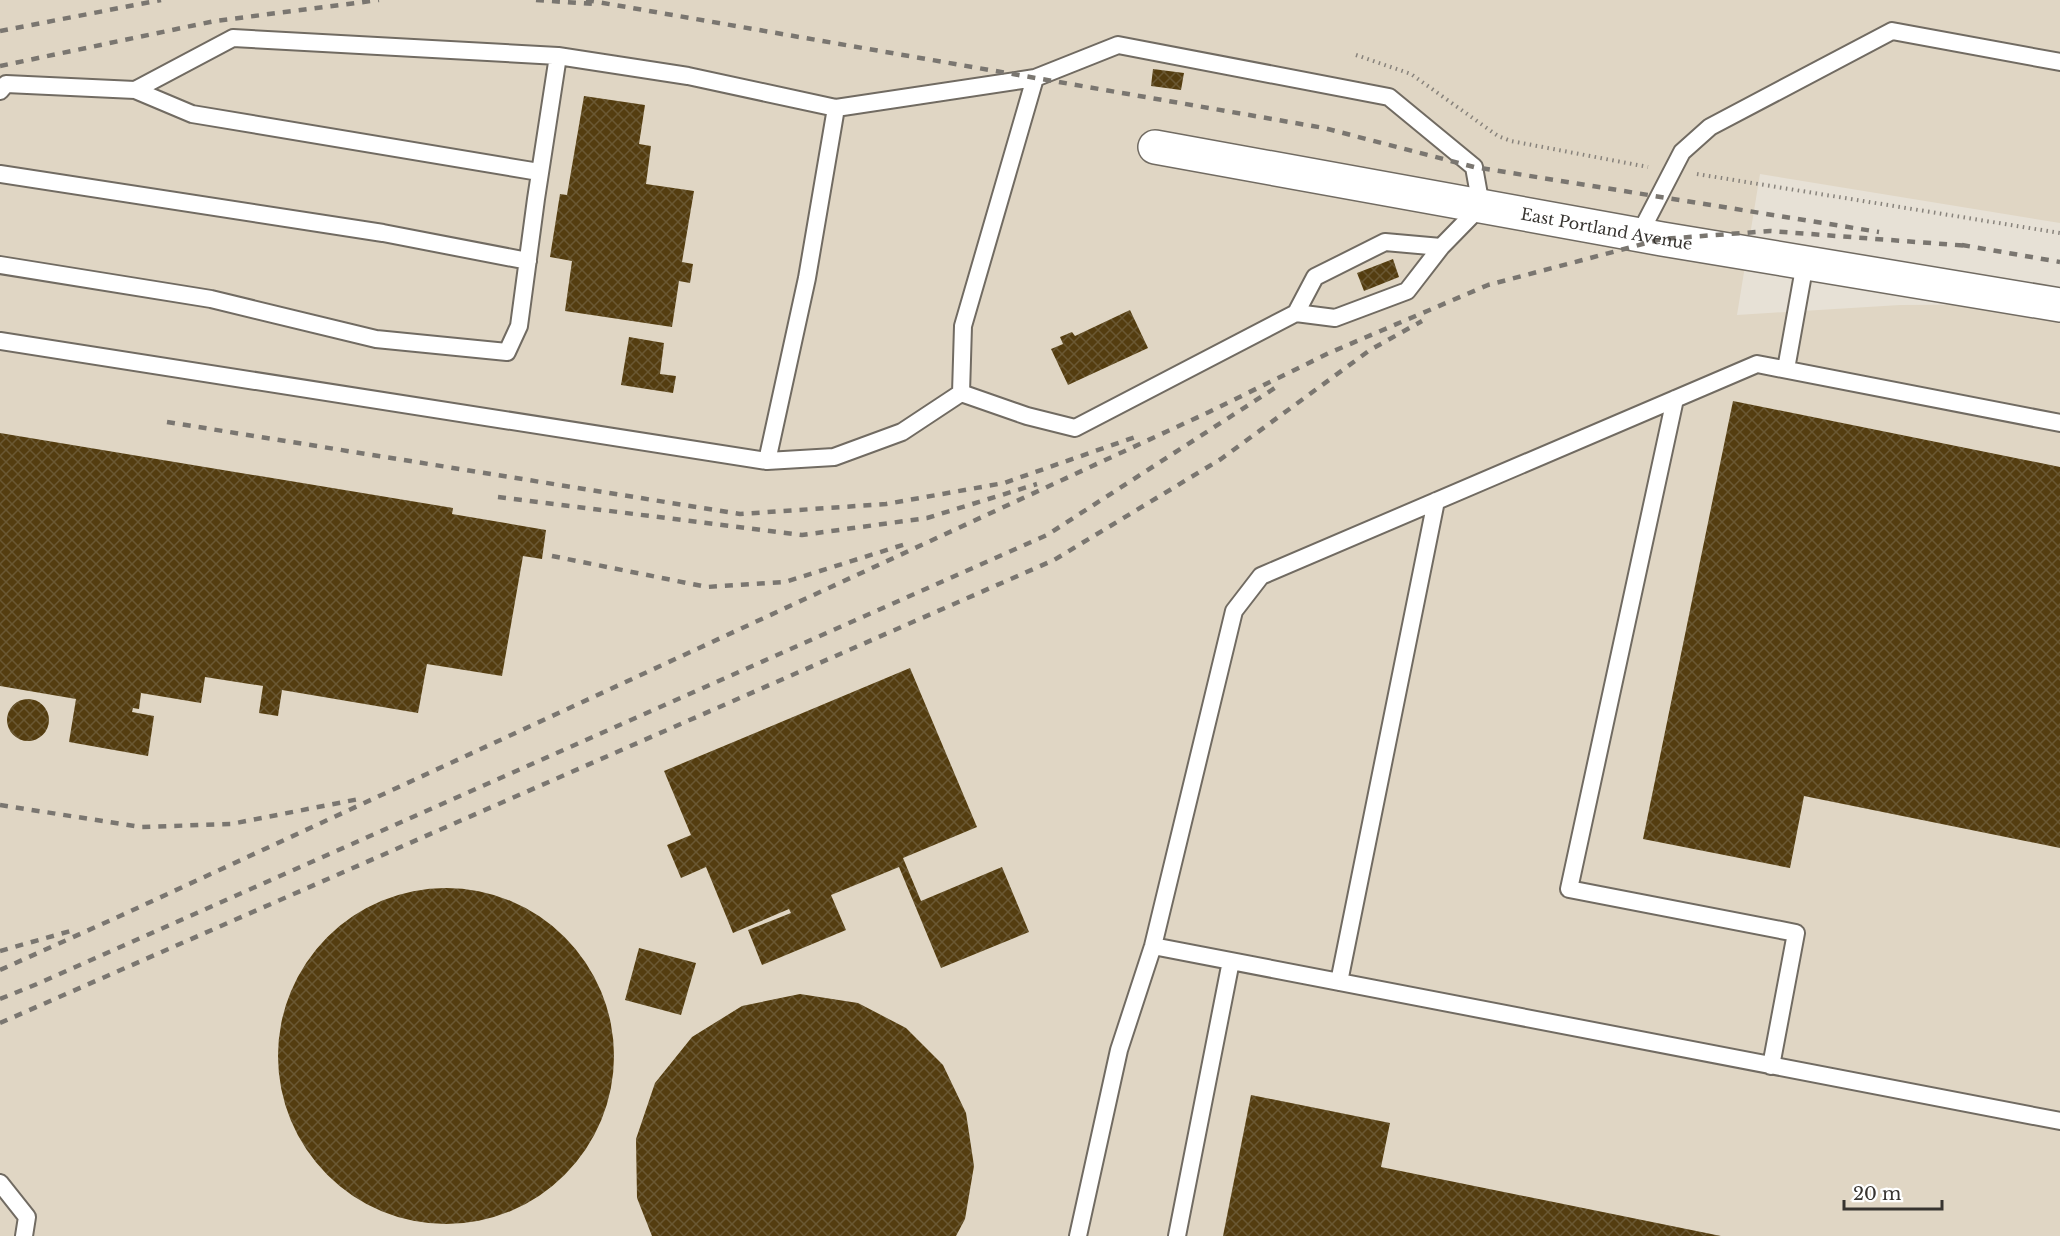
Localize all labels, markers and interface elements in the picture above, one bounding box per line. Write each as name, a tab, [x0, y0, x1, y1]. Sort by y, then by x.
street label: East Portland Avenue	[1519, 204, 1694, 254]
scale bar	[1844, 1173, 1942, 1211]
text: 20 m	[1853, 1183, 1901, 1205]

